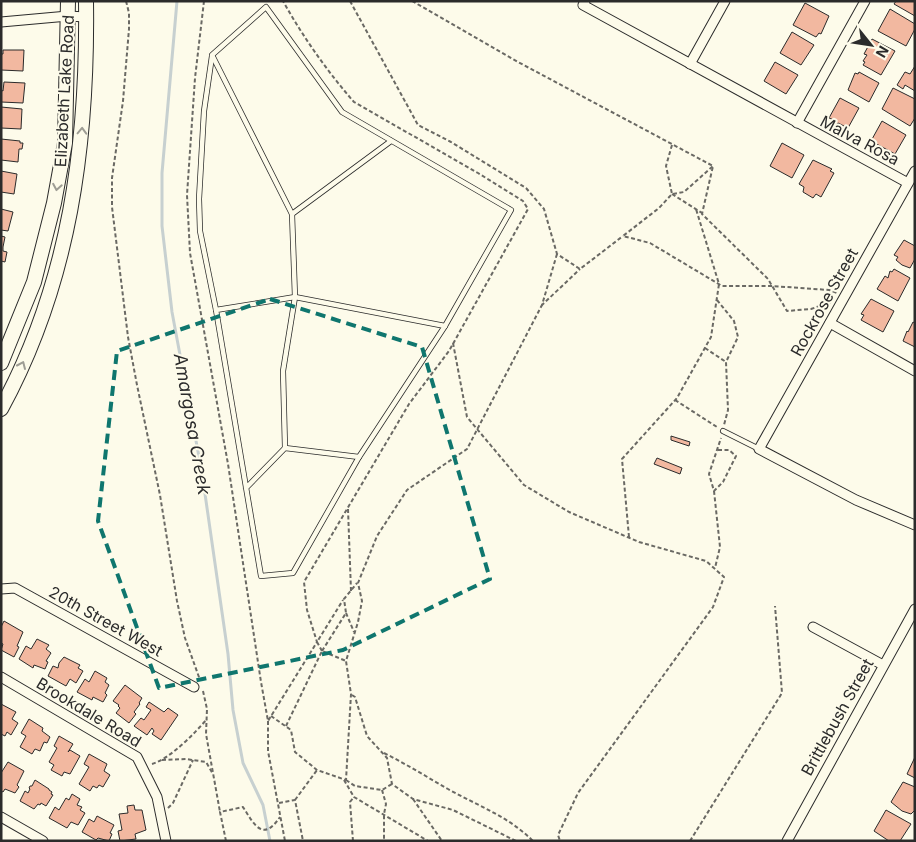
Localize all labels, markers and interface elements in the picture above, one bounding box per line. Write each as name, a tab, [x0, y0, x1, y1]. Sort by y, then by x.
street label: Elizabeth Lake Road	[50, 14, 78, 168]
north arrow	[846, 20, 896, 70]
text: N	[873, 43, 893, 61]
street label: Malva Rosa	[817, 111, 903, 169]
one-way arrow	[76, 127, 87, 135]
one-way arrow	[53, 182, 63, 191]
street label: Rockrose Street	[786, 245, 862, 359]
water label: Amargosa Creek	[170, 350, 215, 497]
one-way arrow	[15, 361, 26, 370]
street label: 20th Street West	[46, 581, 166, 661]
street label: Brittlebush Street	[797, 655, 877, 779]
street label: Brookdale Road	[33, 673, 145, 751]

